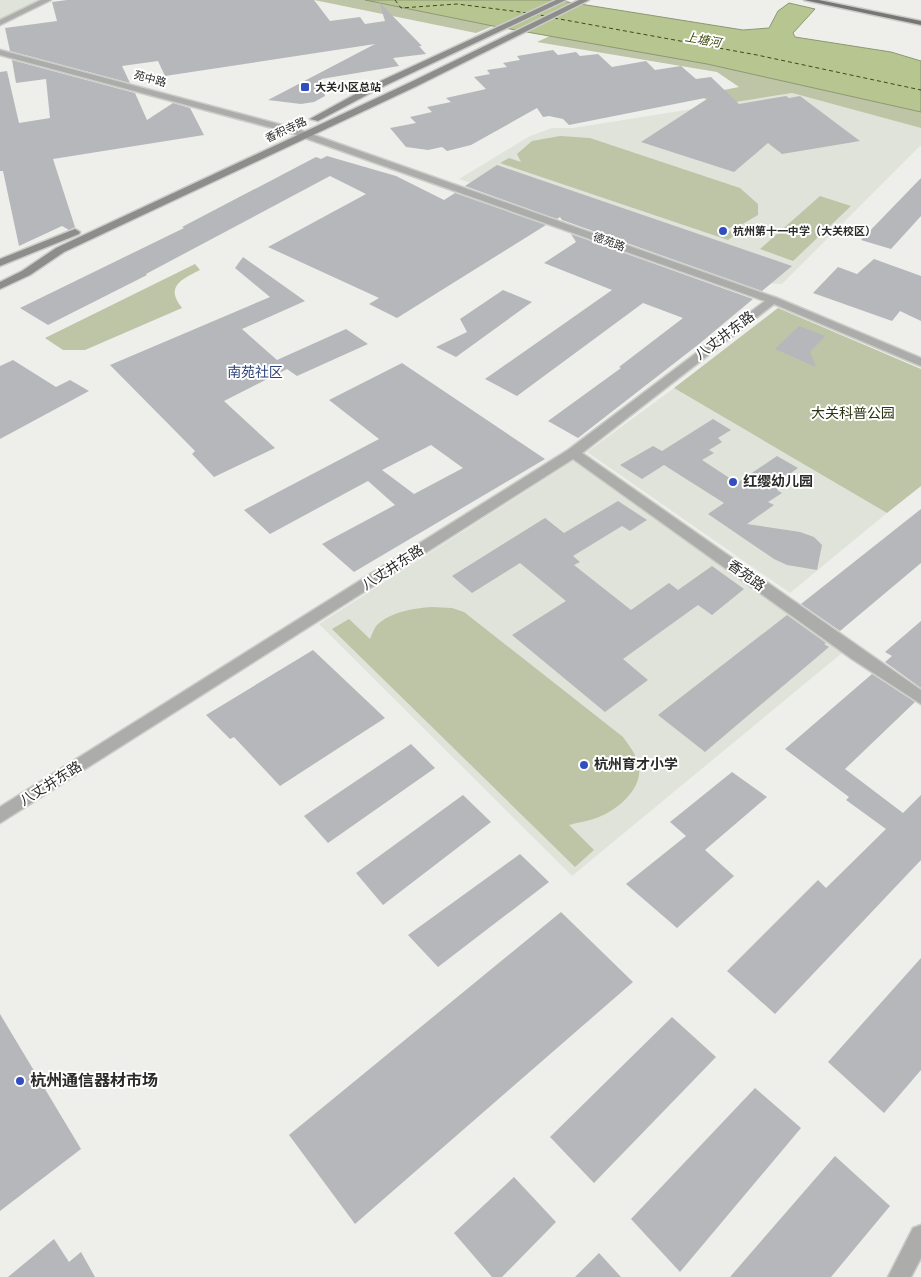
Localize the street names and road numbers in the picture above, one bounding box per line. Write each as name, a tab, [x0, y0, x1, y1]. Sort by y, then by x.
street label: 苑中路	[133, 68, 168, 89]
street label: 香积寺路	[263, 115, 308, 144]
street label: 德苑路	[592, 230, 627, 253]
street label: 八丈井东路	[692, 308, 757, 363]
street label: 八丈井东路	[359, 541, 426, 593]
street label: 香苑路	[725, 557, 768, 594]
street label: 八丈井东路	[17, 758, 84, 808]

